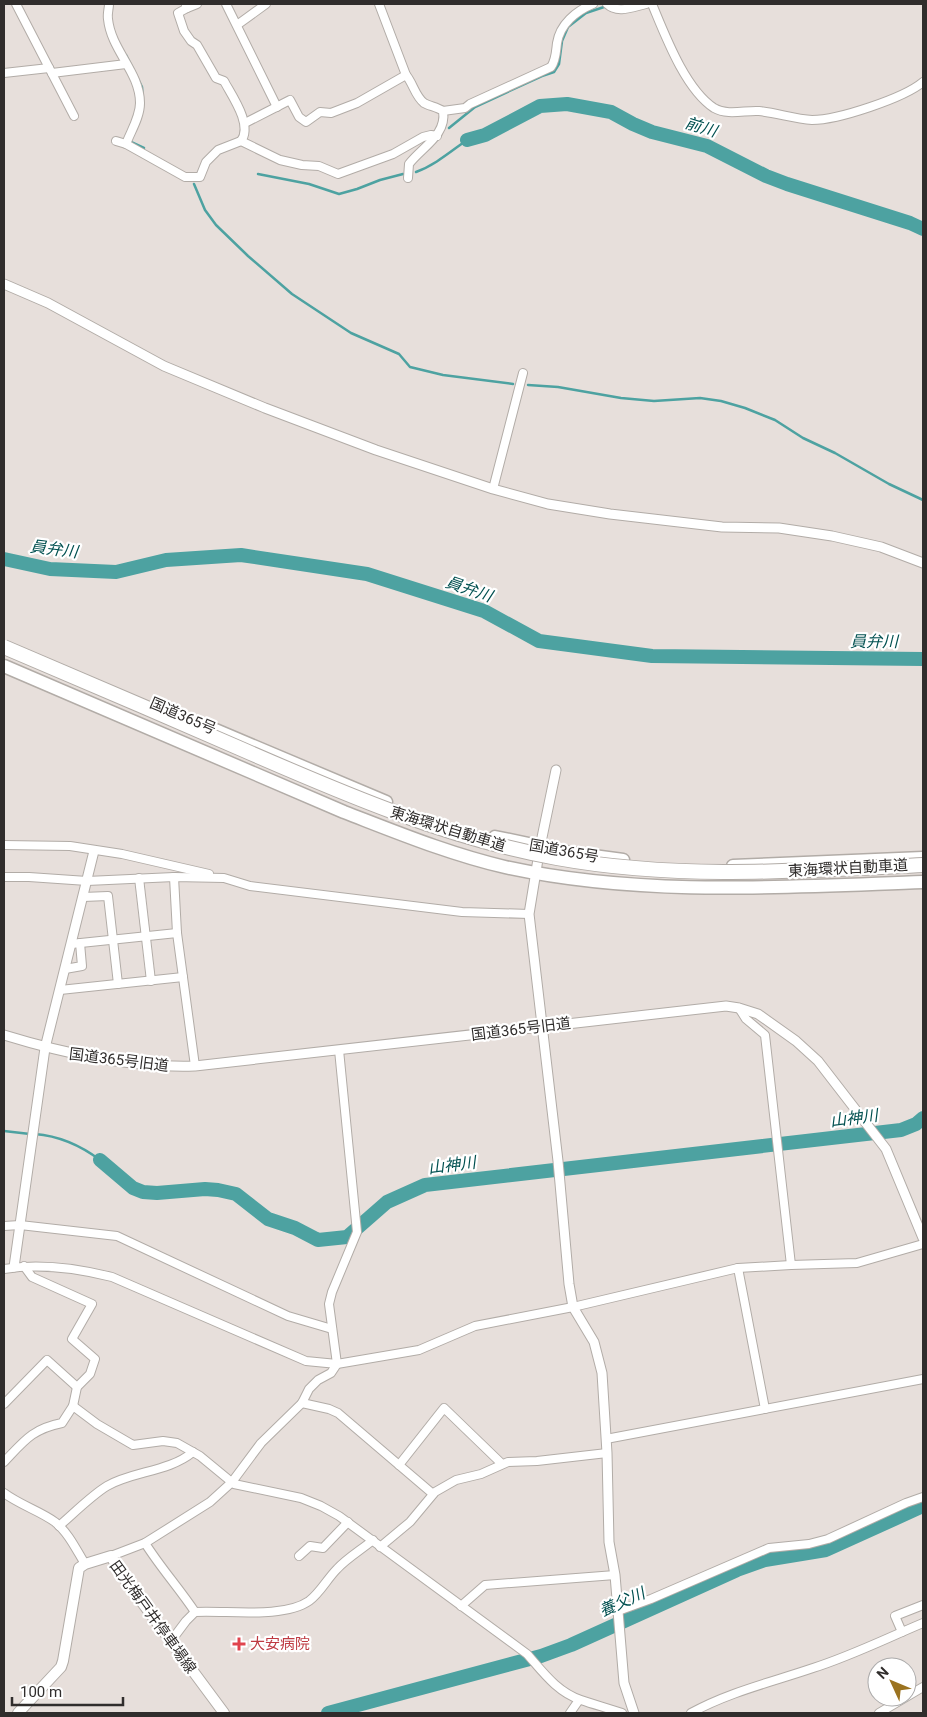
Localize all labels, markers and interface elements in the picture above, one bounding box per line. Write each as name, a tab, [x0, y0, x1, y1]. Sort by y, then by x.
water label: 前川	[683, 113, 721, 141]
water label: 員弁川	[29, 537, 81, 562]
water label: 員弁川	[443, 572, 497, 606]
water label: 員弁川	[850, 632, 900, 651]
street label: 国道365号	[147, 694, 219, 738]
street label: 東海環状自動車道	[388, 803, 508, 855]
street label: 国道365号	[528, 836, 600, 866]
street label: 東海環状自動車道	[788, 856, 908, 880]
street label: 国道365号旧道	[470, 1014, 572, 1044]
street label: 国道365号旧道	[68, 1045, 170, 1075]
water label: 山神川	[829, 1105, 881, 1130]
water label: 山神川	[427, 1152, 479, 1177]
street label: 田光梅戸井停車場線	[106, 1557, 200, 1677]
water label: 養父川	[596, 1583, 650, 1620]
place label: 大安病院	[250, 1635, 310, 1653]
marker: 大安病院	[232, 1637, 246, 1651]
north arrow	[867, 1657, 917, 1707]
text: N	[873, 1664, 892, 1682]
scale bar	[12, 1674, 124, 1706]
text: 100 m	[20, 1683, 62, 1701]

